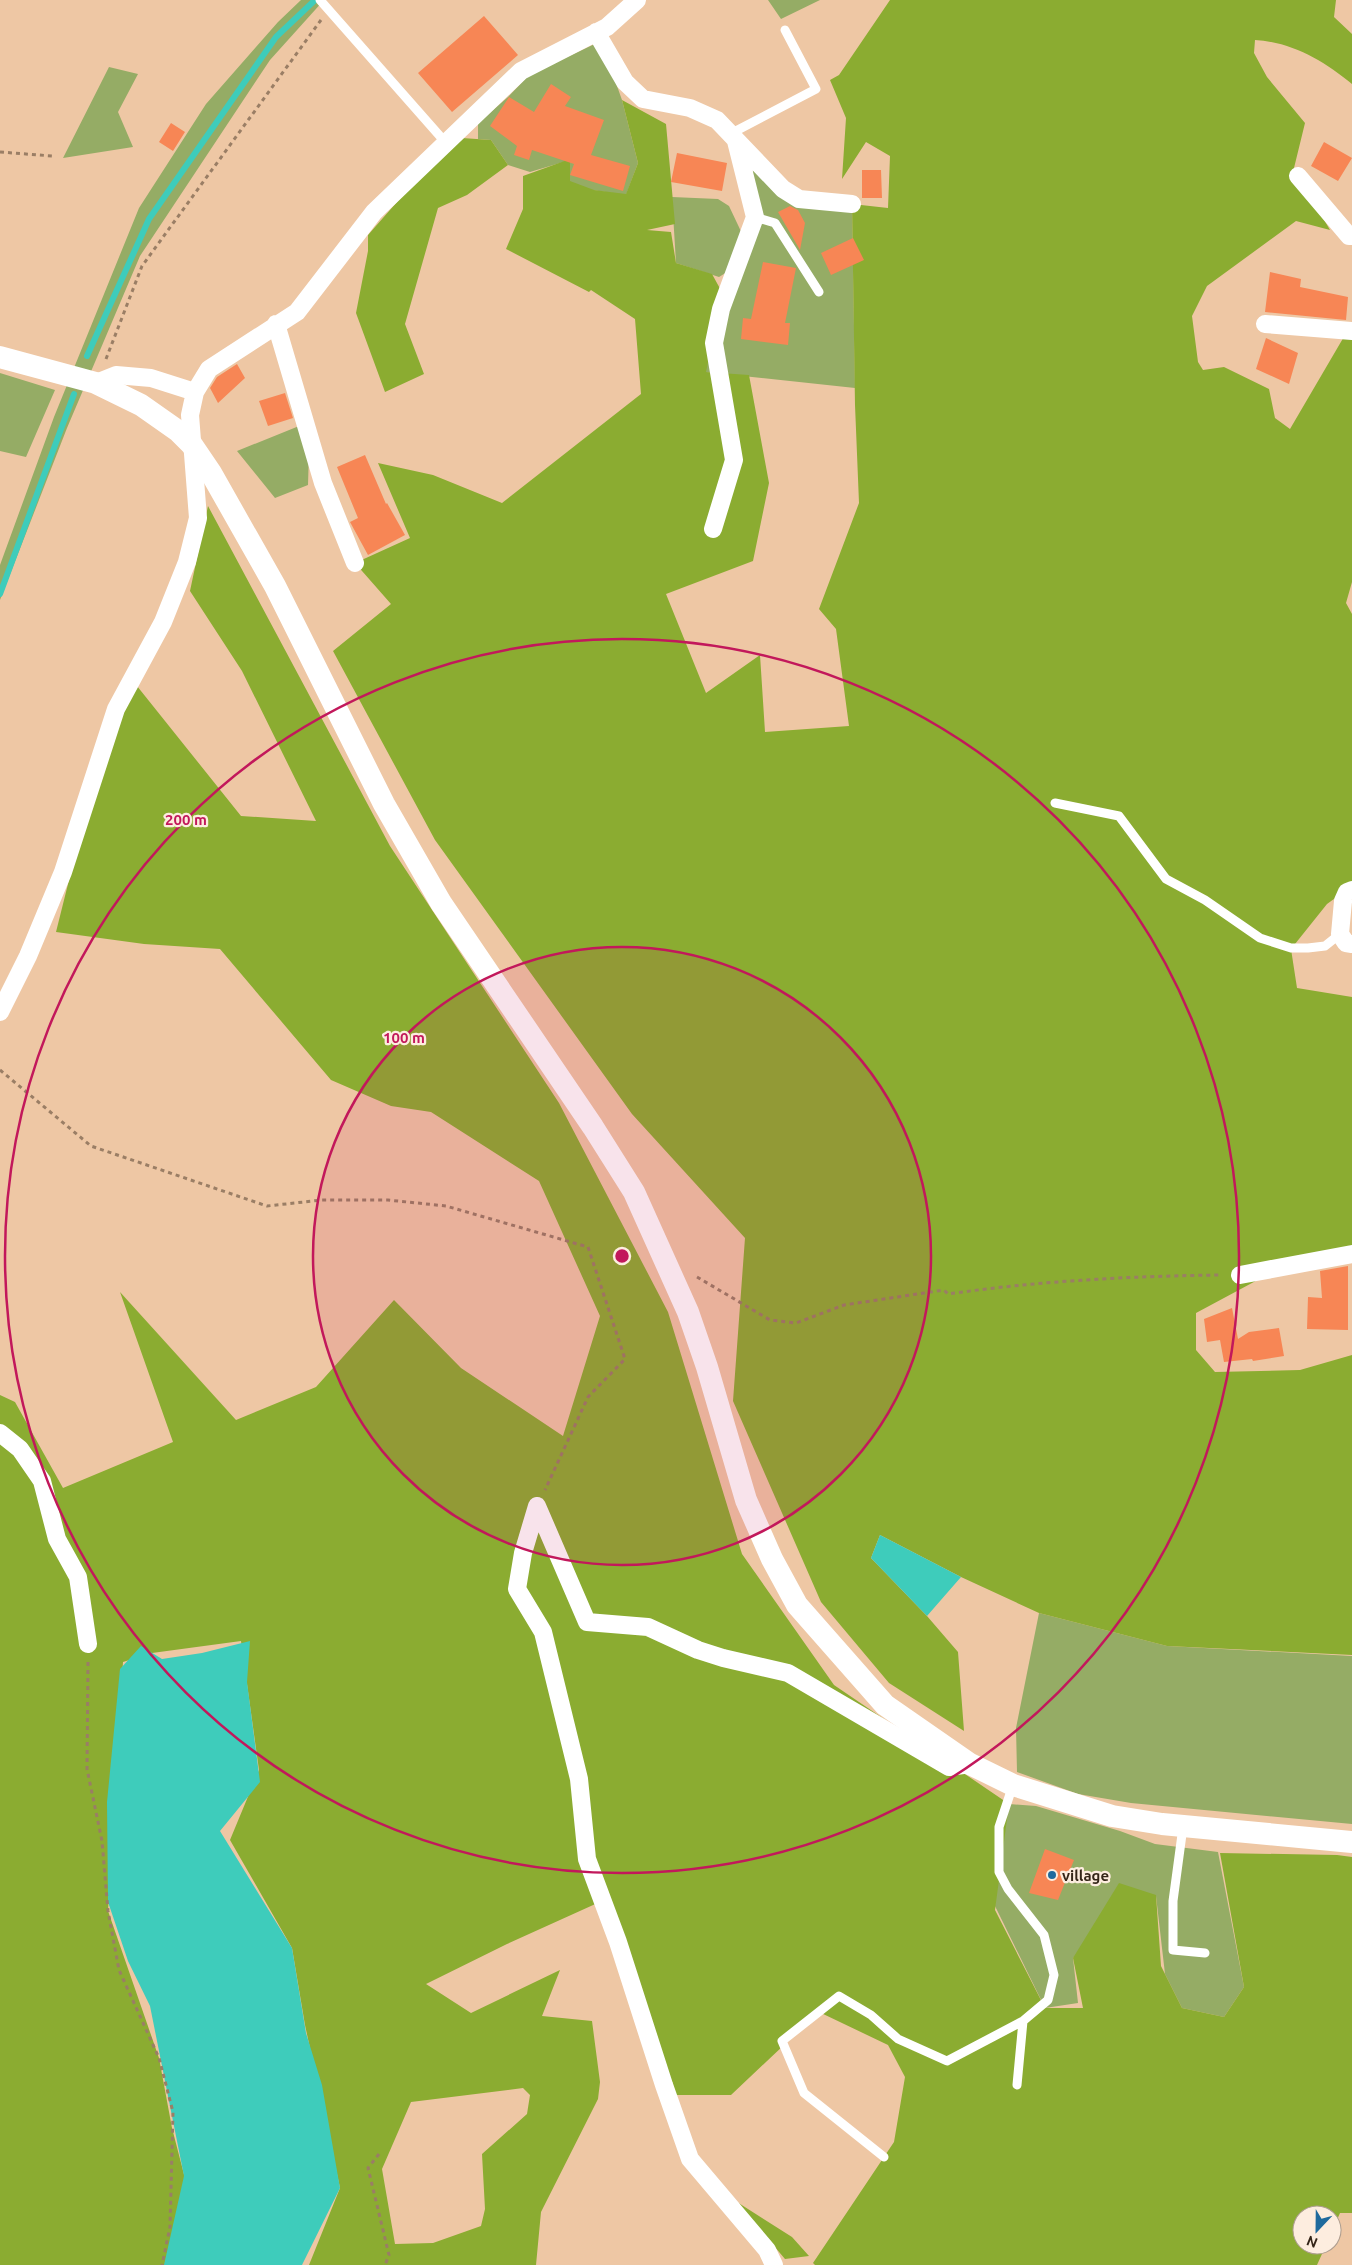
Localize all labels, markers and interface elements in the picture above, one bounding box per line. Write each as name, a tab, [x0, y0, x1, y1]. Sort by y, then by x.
text: 200 m	[165, 811, 207, 828]
text: 100 m	[383, 1029, 425, 1046]
centre of rings	[613, 1247, 631, 1265]
place label: village	[1062, 1867, 1109, 1884]
marker: village	[1046, 1869, 1058, 1881]
north arrow	[1292, 2205, 1342, 2255]
text: N	[1304, 2233, 1320, 2251]

